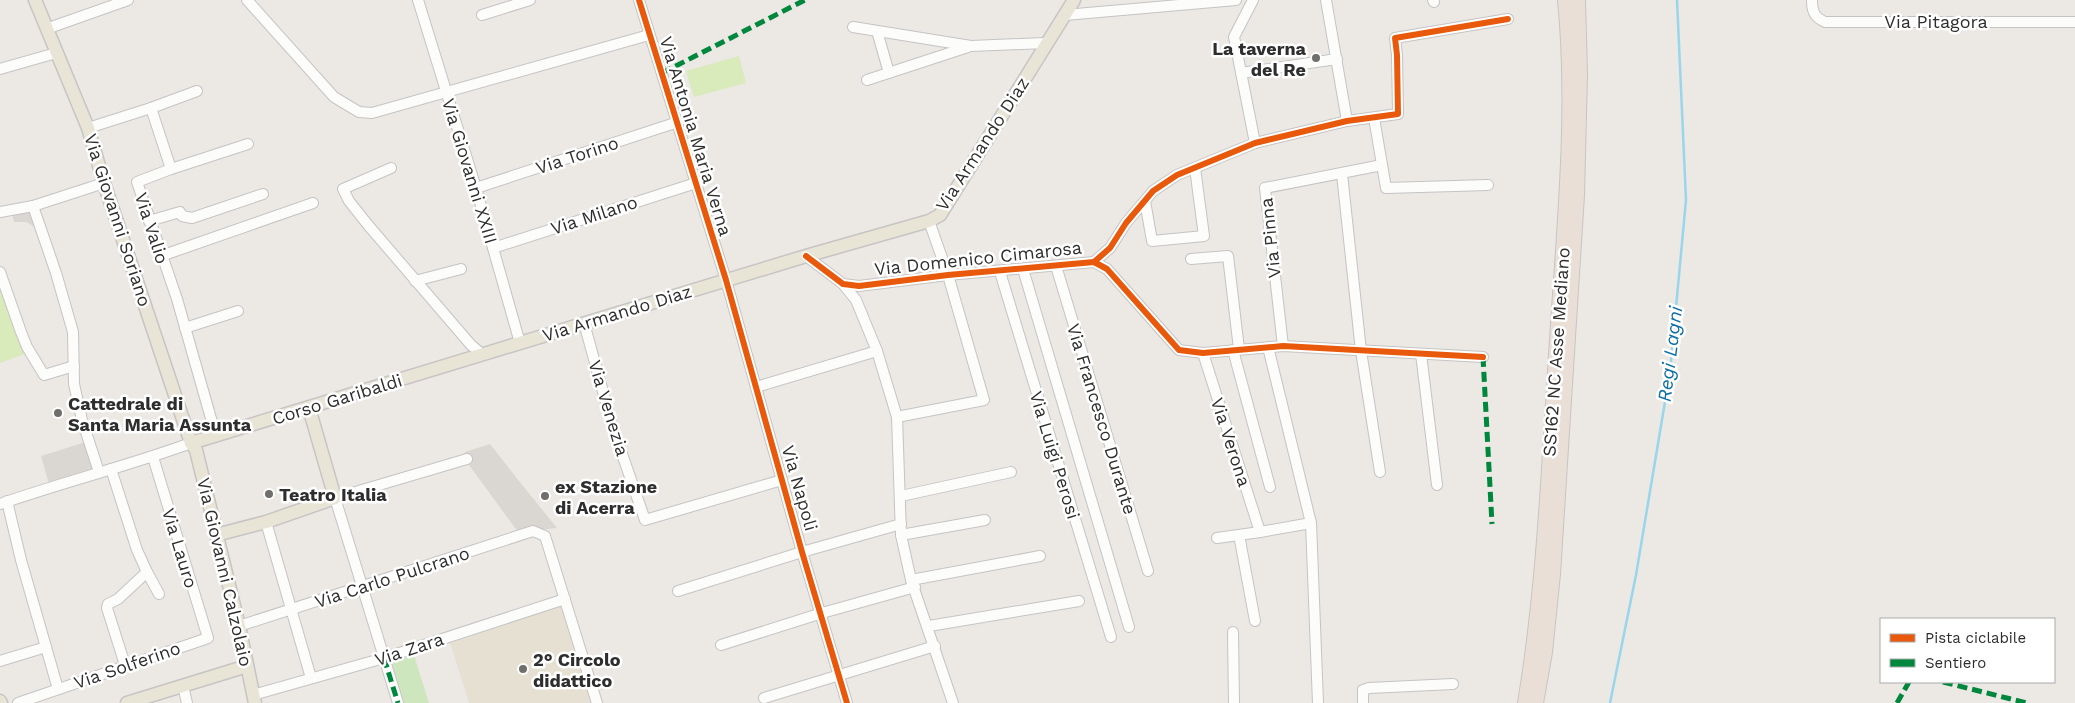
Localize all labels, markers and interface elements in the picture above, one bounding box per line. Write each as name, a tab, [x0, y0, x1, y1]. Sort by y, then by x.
street label: Via Pitagora	[1884, 11, 1988, 32]
street label: Via Antonia Maria Verna	[656, 34, 736, 238]
place label: La taverna del Re	[1212, 38, 1307, 80]
marker: La taverna del Re	[1310, 52, 1322, 64]
street label: Via Armando Diaz	[931, 73, 1033, 215]
street label: Via Giovanni XXIII	[438, 96, 502, 246]
street label: Via Giovanni Soriano	[80, 131, 156, 309]
street label: Via Torino	[533, 132, 621, 178]
street label: Via Valio	[131, 190, 173, 266]
street label: Via Milano	[548, 191, 640, 239]
street label: Via Pinna	[1255, 197, 1285, 279]
street label: Via Domenico Cimarosa	[873, 237, 1083, 279]
street label: SS162 NC Asse Mediano	[1538, 247, 1574, 457]
street label: Via Armando Diaz	[540, 280, 694, 346]
water label: Regi Lagni	[1653, 304, 1687, 403]
street label: Via Francesco Durante	[1063, 321, 1141, 517]
street label: Via Venezia	[584, 358, 634, 458]
street label: Corso Garibaldi	[269, 369, 405, 429]
street label: Via Luigi Perosi	[1026, 388, 1084, 522]
place label: Cattedrale di Santa Maria Assunta	[68, 393, 252, 435]
street label: Via Verona	[1207, 395, 1255, 489]
marker: Cattedrale di Santa Maria Assunta	[52, 407, 64, 419]
street label: Via Napoli	[778, 443, 822, 533]
street label: Via Giovanni Calzolaio	[193, 476, 257, 668]
place label: ex Stazione di Acerra	[555, 476, 657, 518]
place label: Teatro Italia	[279, 484, 387, 505]
marker: Teatro Italia	[263, 488, 275, 500]
marker: ex Stazione di Acerra	[539, 490, 551, 502]
street label: Via Lauro	[158, 506, 202, 590]
street label: Via Carlo Pulcrano	[312, 542, 472, 612]
legend	[1880, 618, 2055, 683]
street label: Via Zara	[372, 628, 446, 670]
text: Pista ciclabile	[1925, 629, 2026, 647]
street label: Via Solferino	[71, 637, 183, 693]
place label: 2° Circolo didattico	[533, 649, 621, 691]
text: Sentiero	[1925, 654, 1986, 672]
marker: 2° Circolo didattico	[517, 663, 529, 675]

